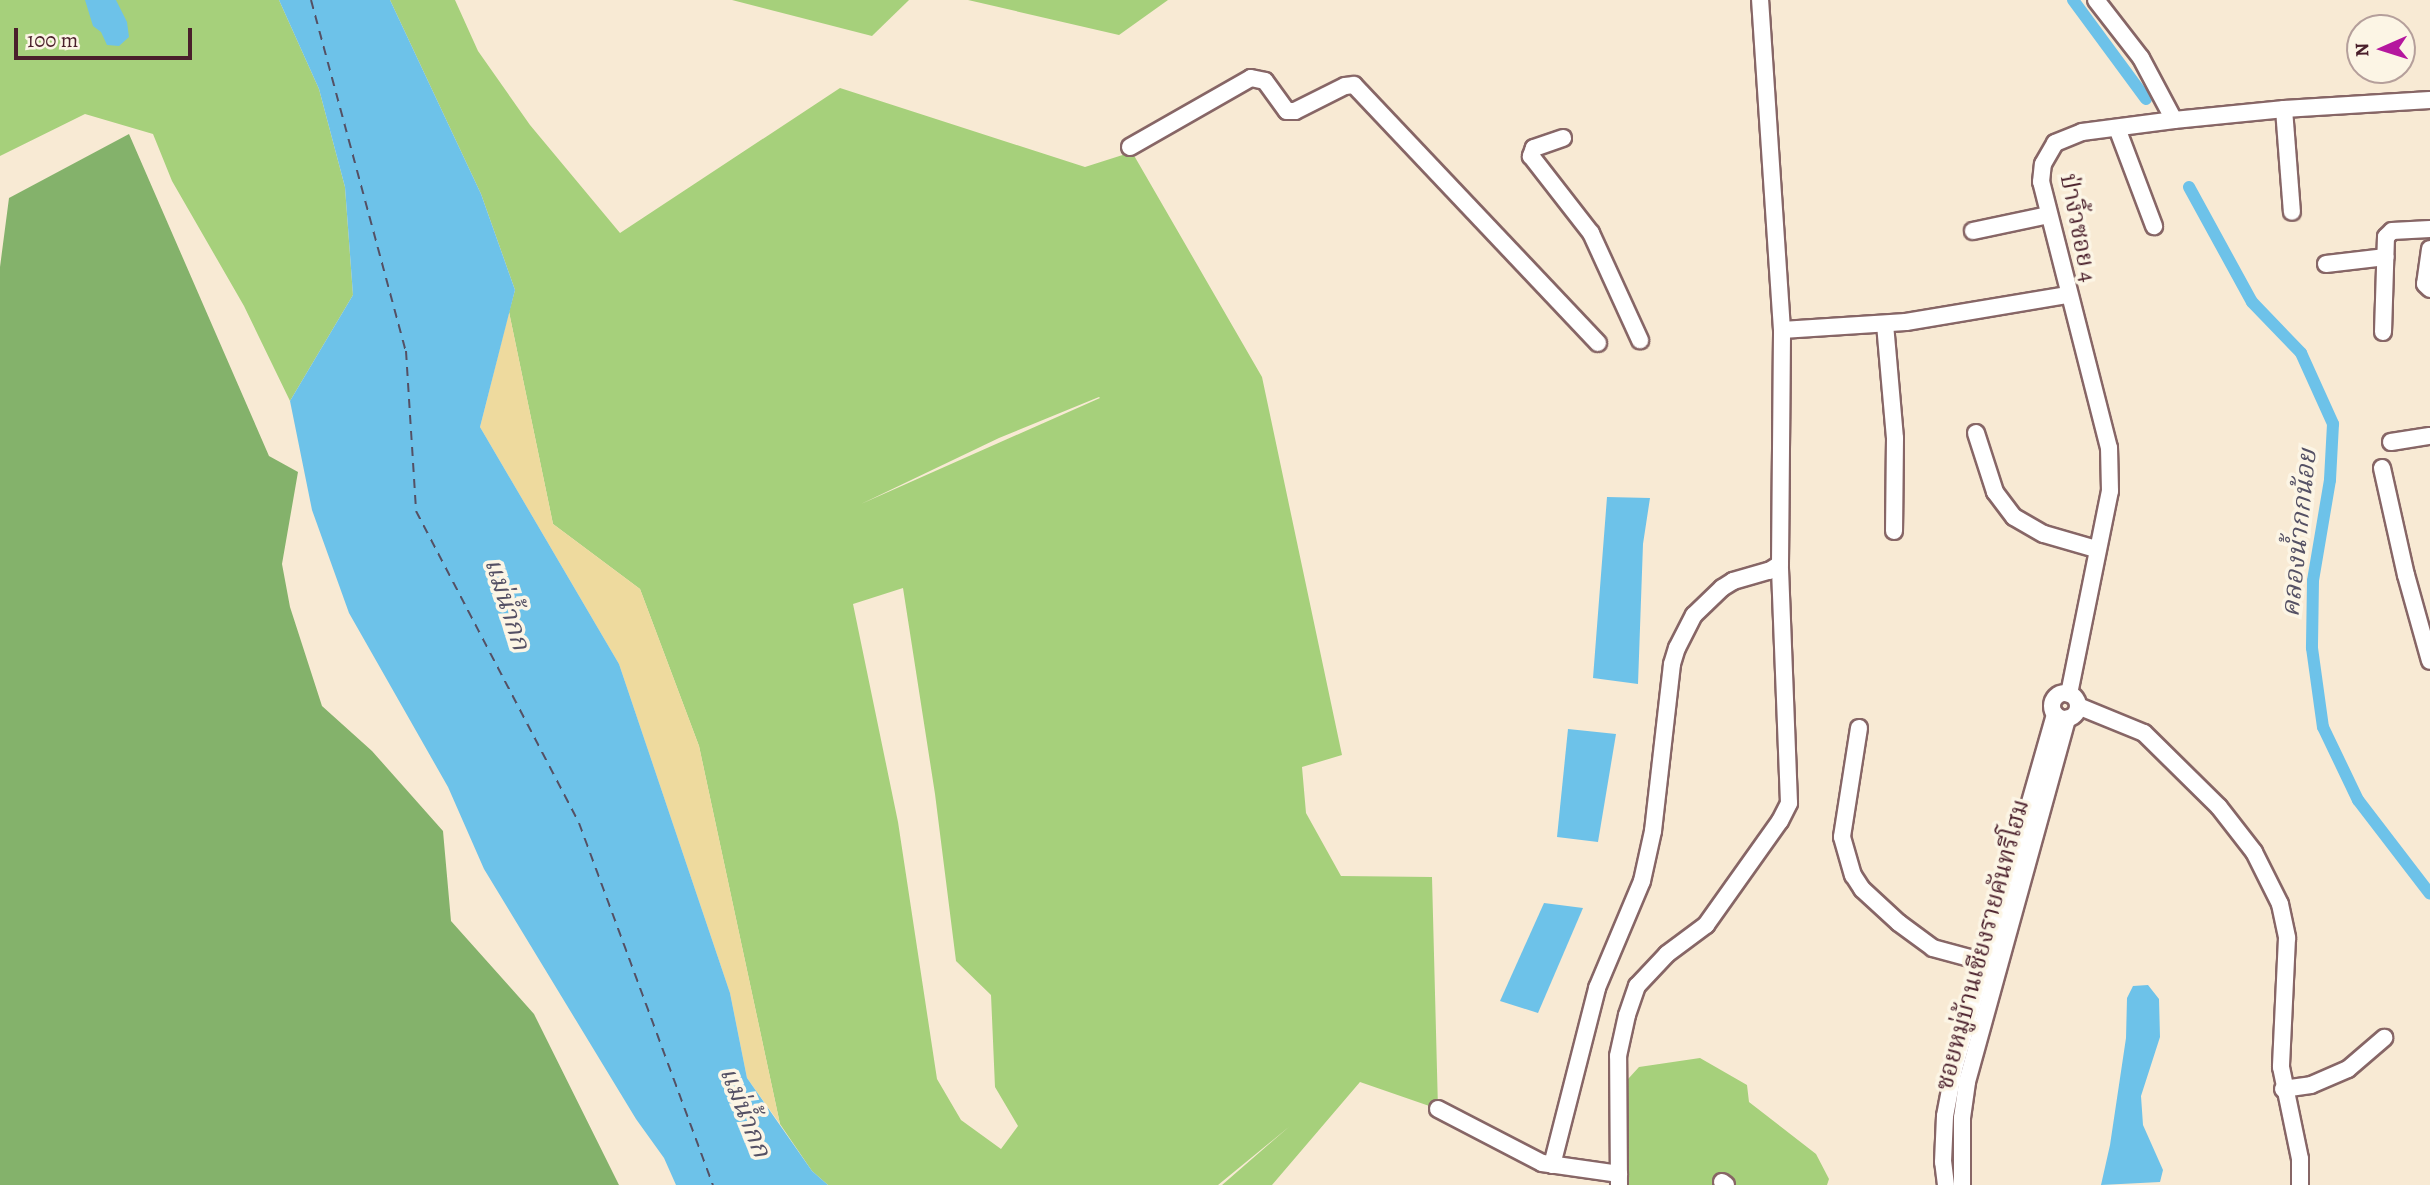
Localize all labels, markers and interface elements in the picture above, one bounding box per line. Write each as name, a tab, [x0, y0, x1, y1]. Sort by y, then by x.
scale bar	[18, 14, 196, 58]
north arrow	[2346, 14, 2416, 84]
text: 100 m	[27, 26, 78, 54]
text: N	[2349, 42, 2375, 58]
street label: ป่างิ้วซอย 4	[2053, 171, 2103, 285]
water label: คลองน้ำกกน้อย	[2275, 448, 2323, 618]
water label: แม่น้ำกก	[478, 554, 536, 654]
street label: ซอยหมู่บ้านเชียงรายคันทรีโฮม	[1930, 796, 2036, 1094]
water label: แม่น้ำกก	[713, 1062, 777, 1162]

